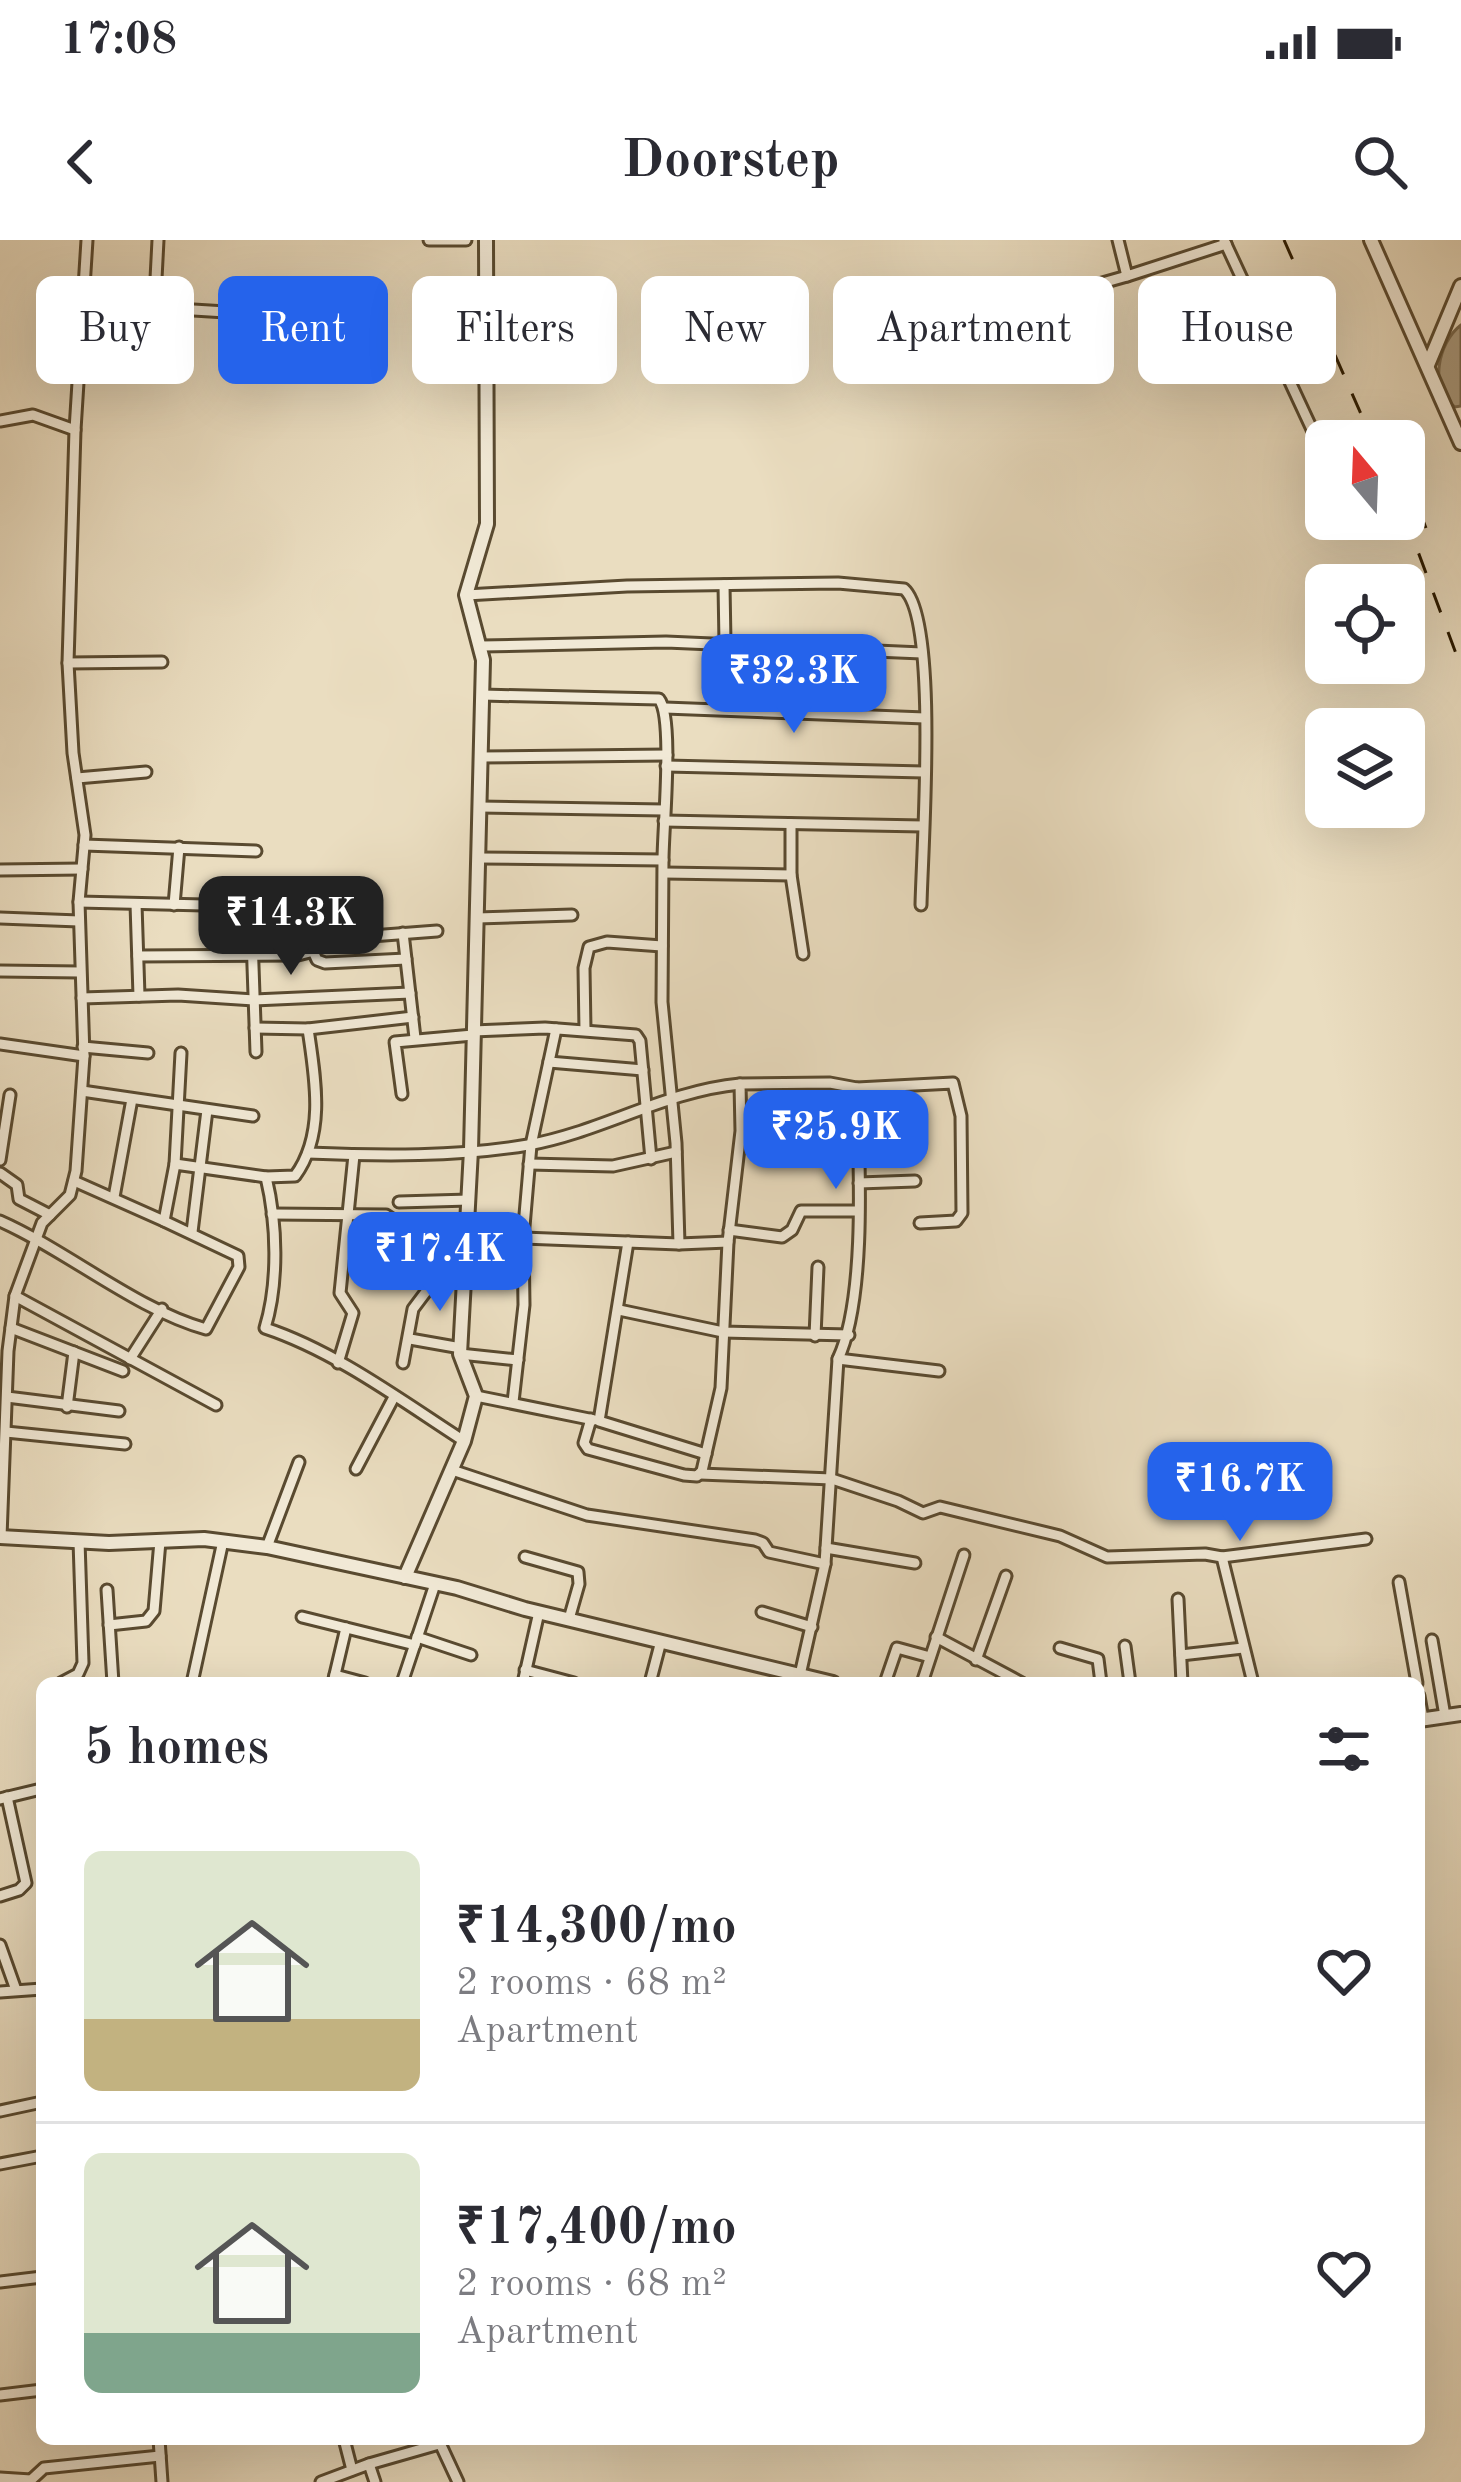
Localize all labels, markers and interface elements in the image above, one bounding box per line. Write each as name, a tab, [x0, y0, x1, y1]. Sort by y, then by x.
text: 17:08	[60, 19, 177, 64]
icon: back	[48, 129, 114, 195]
icon: search	[1347, 129, 1413, 195]
text: Doorstep	[621, 135, 840, 189]
chip: Buy	[36, 276, 194, 384]
chip: Rent	[218, 276, 388, 384]
chip: Filters	[412, 276, 617, 384]
chip: New	[641, 276, 809, 384]
chip: Apartment	[833, 276, 1114, 384]
chip: House	[1138, 276, 1336, 384]
north arrow	[1305, 420, 1425, 540]
map controls	[1305, 420, 1425, 828]
button: locate	[1305, 564, 1425, 684]
pin: ₹32.3K	[696, 634, 892, 736]
text: ₹32.3K	[728, 653, 860, 692]
button: layers	[1305, 708, 1425, 828]
pin: ₹14.3K	[193, 876, 389, 978]
text: ₹14.3K	[225, 895, 357, 934]
pin: ₹25.9K	[738, 1090, 934, 1192]
text: ₹25.9K	[770, 1109, 902, 1148]
pin: ₹17.4K	[342, 1212, 538, 1314]
text: ₹17.4K	[374, 1231, 506, 1270]
pin: ₹16.7K	[1142, 1442, 1338, 1544]
text: ₹16.7K	[1174, 1461, 1306, 1500]
icon: filters	[1311, 1716, 1377, 1782]
text: 5 homes	[84, 1724, 269, 1775]
icon: home	[180, 1899, 324, 2043]
text: ₹14,300/mo	[456, 1903, 737, 1954]
icon: heart	[1311, 1938, 1377, 2004]
text: 2 rooms · 68 m²	[456, 1964, 727, 2003]
text: Apartment	[456, 2012, 639, 2051]
icon: home	[180, 2201, 324, 2345]
text: ₹17,400/mo	[456, 2204, 737, 2255]
icon: heart	[1311, 2240, 1377, 2306]
text: 2 rooms · 68 m²	[456, 2265, 727, 2304]
text: Apartment	[456, 2313, 639, 2352]

